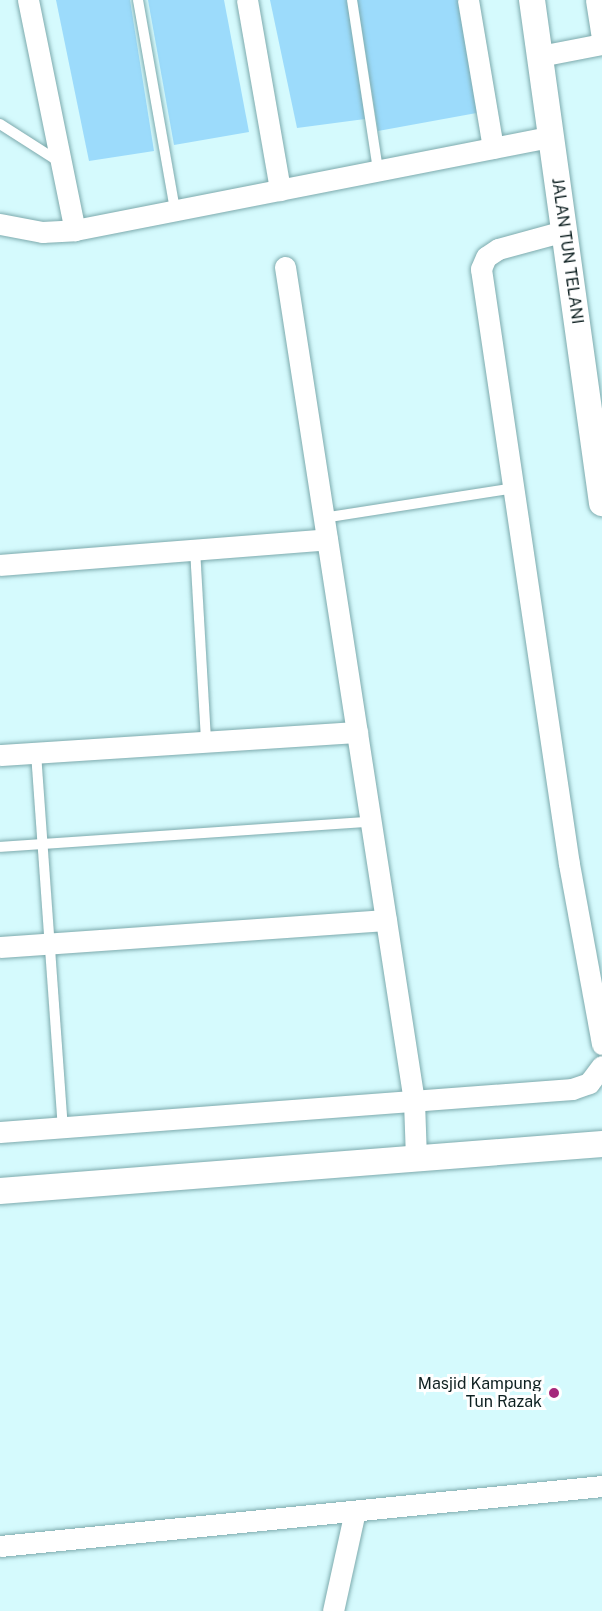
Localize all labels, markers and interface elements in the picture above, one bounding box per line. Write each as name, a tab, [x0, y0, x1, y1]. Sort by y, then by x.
street label: JALAN TUN TELANI	[547, 177, 587, 325]
place label: Masjid Kampung Tun Razak	[418, 1374, 542, 1412]
marker: Masjid Kampung Tun Razak	[547, 1386, 561, 1400]

